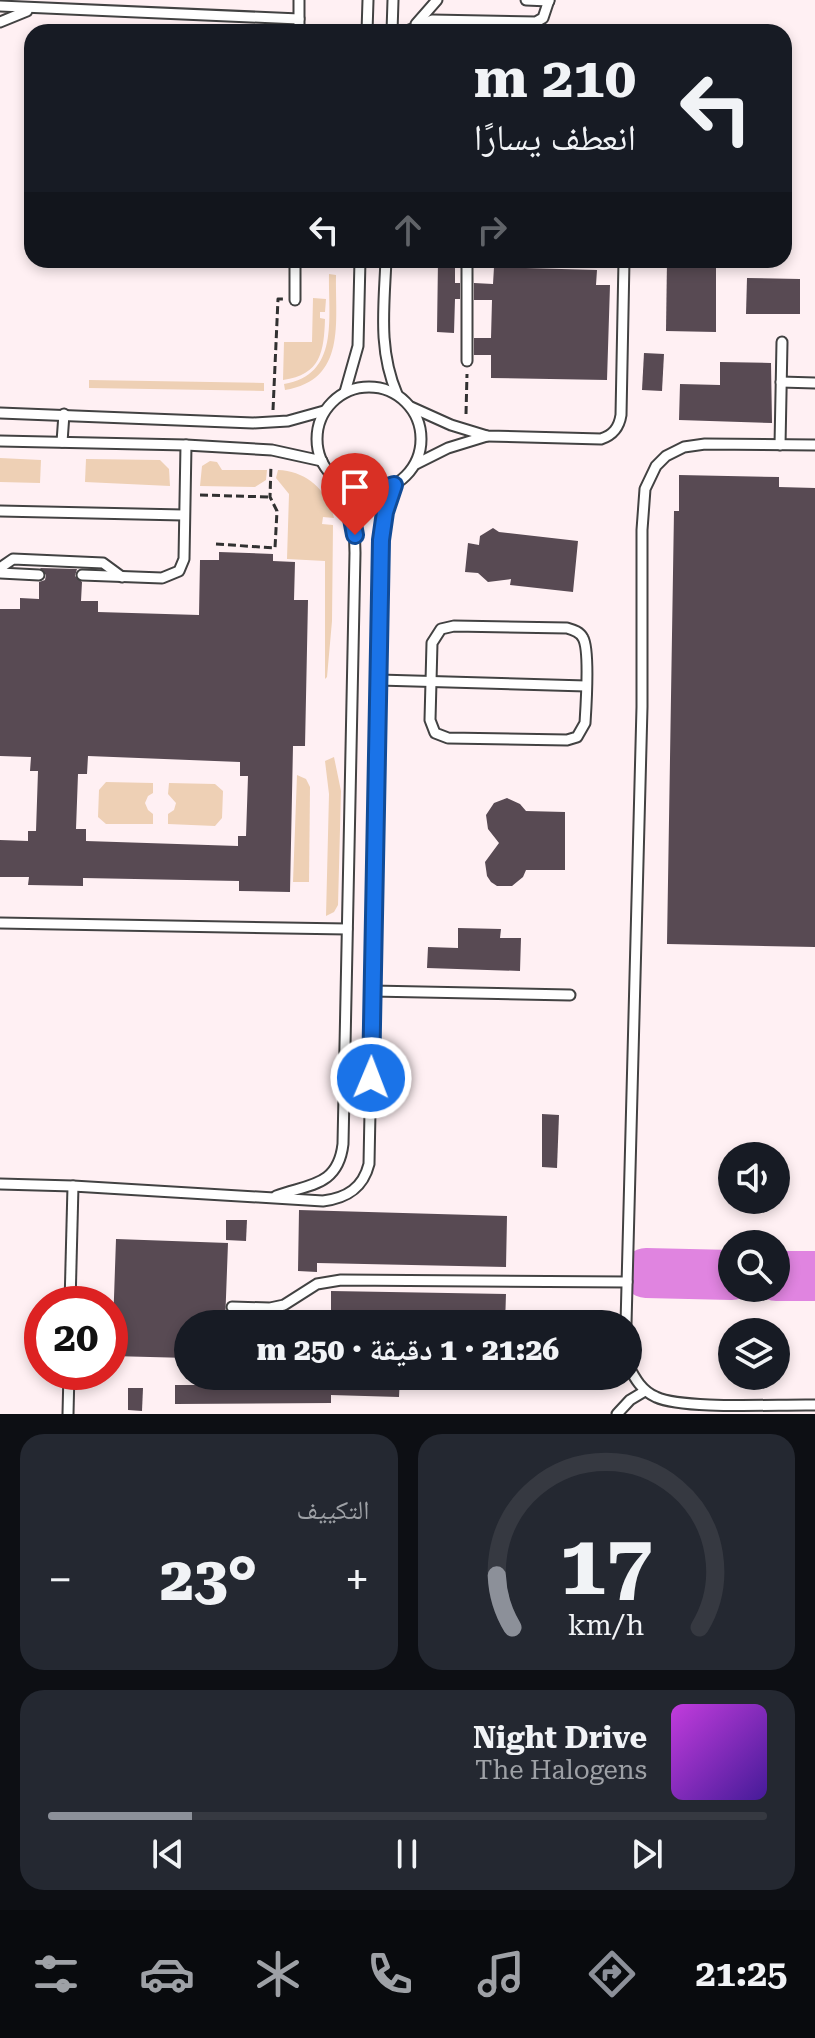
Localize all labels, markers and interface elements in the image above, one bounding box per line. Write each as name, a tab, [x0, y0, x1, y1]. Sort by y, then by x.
text: 210 m	[474, 45, 636, 111]
icon: left	[664, 56, 768, 160]
text: انعطف يسارًا	[474, 117, 636, 159]
icon: left	[302, 208, 346, 252]
icon: ahead	[386, 208, 430, 252]
icon: right	[470, 208, 514, 252]
pin	[321, 453, 389, 535]
icon: arrive	[333, 465, 377, 509]
position arrow	[329, 1036, 413, 1120]
map controls	[718, 1142, 790, 1390]
button: sound	[718, 1142, 790, 1214]
button: search	[718, 1230, 790, 1302]
speed limit sign: 20	[24, 1286, 128, 1390]
button: layers	[718, 1318, 790, 1390]
text: 21:26 · 1 دقيقة · 250 m	[257, 1332, 559, 1367]
text: التكييف	[297, 1495, 370, 1525]
text: 17	[560, 1517, 653, 1614]
text: 23°	[160, 1544, 257, 1615]
text: −	[48, 1554, 73, 1606]
text: +	[345, 1554, 369, 1606]
text: km/h	[568, 1608, 645, 1642]
text: Night Drive	[473, 1720, 647, 1755]
text: The Halogens	[475, 1755, 647, 1785]
icon: previous	[146, 1832, 190, 1876]
icon: pause	[385, 1832, 429, 1876]
icon: next	[625, 1832, 669, 1876]
icon: filters	[28, 1946, 84, 2002]
icon: car	[139, 1946, 195, 2002]
icon: climate	[250, 1946, 306, 2002]
icon: phone	[362, 1946, 418, 2002]
icon: music	[473, 1946, 529, 2002]
icon: directions	[584, 1946, 640, 2002]
text: 21:25	[695, 1953, 787, 1995]

